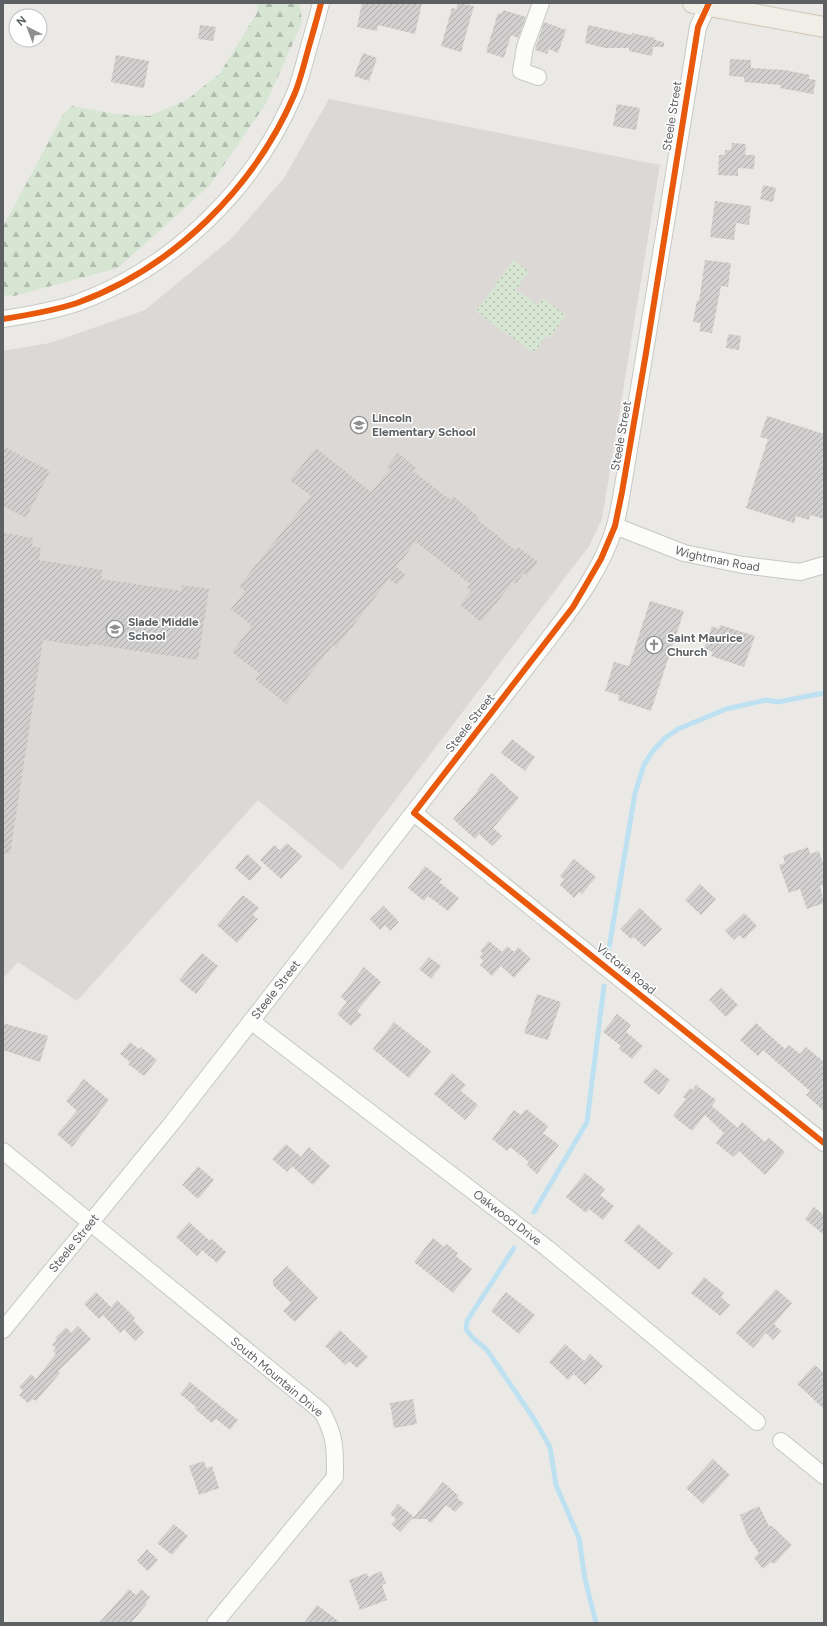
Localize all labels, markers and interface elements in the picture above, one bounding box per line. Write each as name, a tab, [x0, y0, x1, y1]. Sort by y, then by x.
north arrow	[8, 8, 48, 48]
text: N	[14, 13, 29, 29]
street label: Steele Street	[660, 80, 685, 152]
street label: Steele Street	[608, 400, 634, 472]
place label: Lincoln Elementary School	[372, 411, 476, 439]
school or university icon: Lincoln Elementary School	[349, 415, 369, 435]
street label: Wightman Road	[673, 543, 761, 574]
place label: Slade Middle School	[128, 615, 199, 643]
school or university icon: Slade Middle School	[105, 619, 125, 639]
place label: Saint Maurice Church	[667, 631, 743, 659]
church icon: Saint Maurice Church	[644, 635, 664, 655]
street label: Steele Street	[443, 690, 498, 755]
street label: Victoria Road	[593, 941, 659, 997]
street label: Steele Street	[248, 957, 303, 1022]
street label: Oakwood Drive	[470, 1187, 545, 1248]
street label: Steele Street	[46, 1211, 102, 1275]
street label: South Mountain Drive	[228, 1334, 326, 1420]

